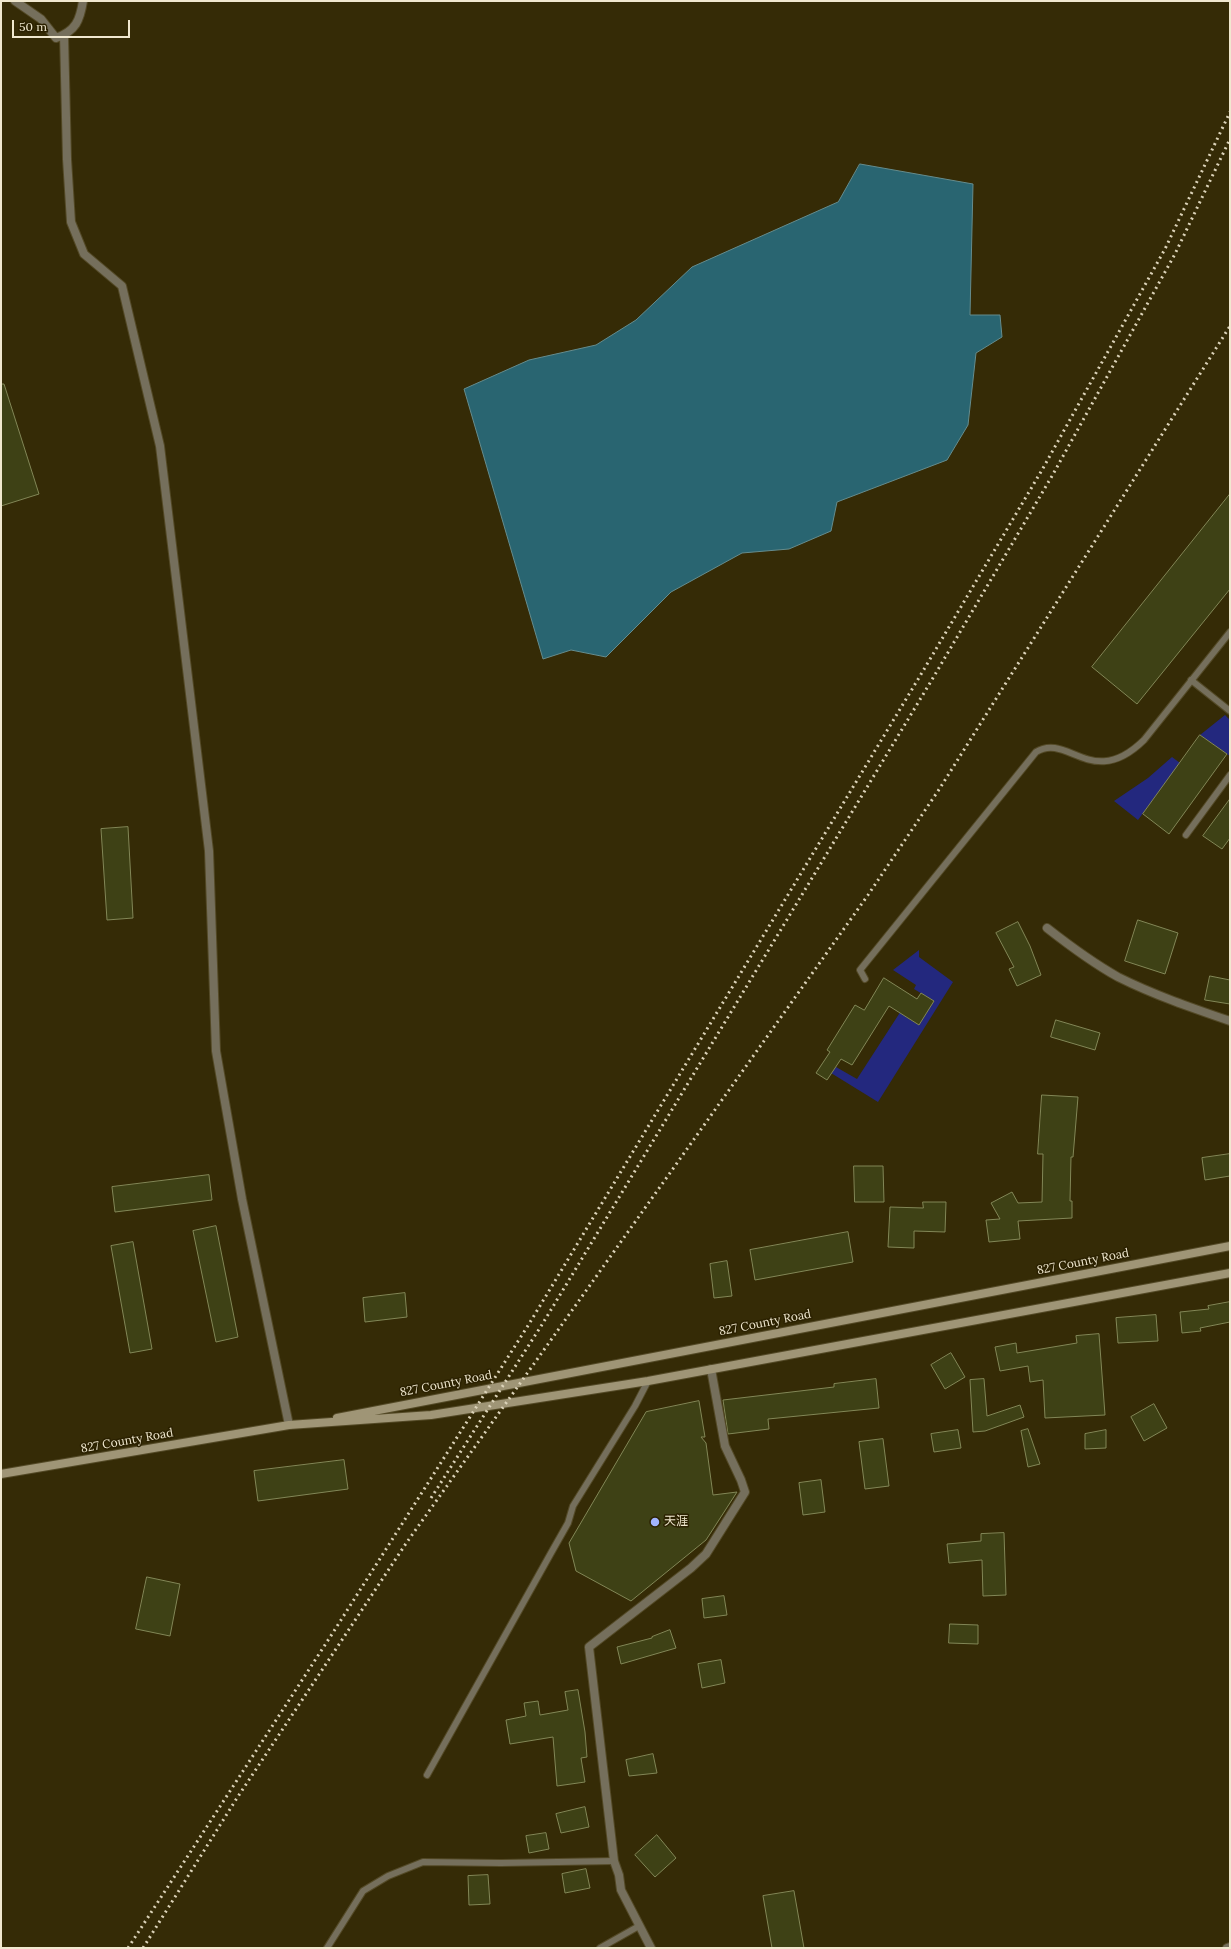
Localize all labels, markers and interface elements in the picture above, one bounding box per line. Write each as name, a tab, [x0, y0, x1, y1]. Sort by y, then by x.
scale bar	[14, 12, 132, 38]
text: 50 m	[19, 19, 47, 34]
street label: 827 County Road	[1036, 1246, 1130, 1278]
street label: 827 County Road	[718, 1307, 812, 1339]
street label: 827 County Road	[399, 1368, 493, 1400]
street label: 827 County Road	[80, 1426, 174, 1456]
place label: 天涯	[664, 1515, 688, 1529]
marker: 天涯	[649, 1516, 661, 1528]

